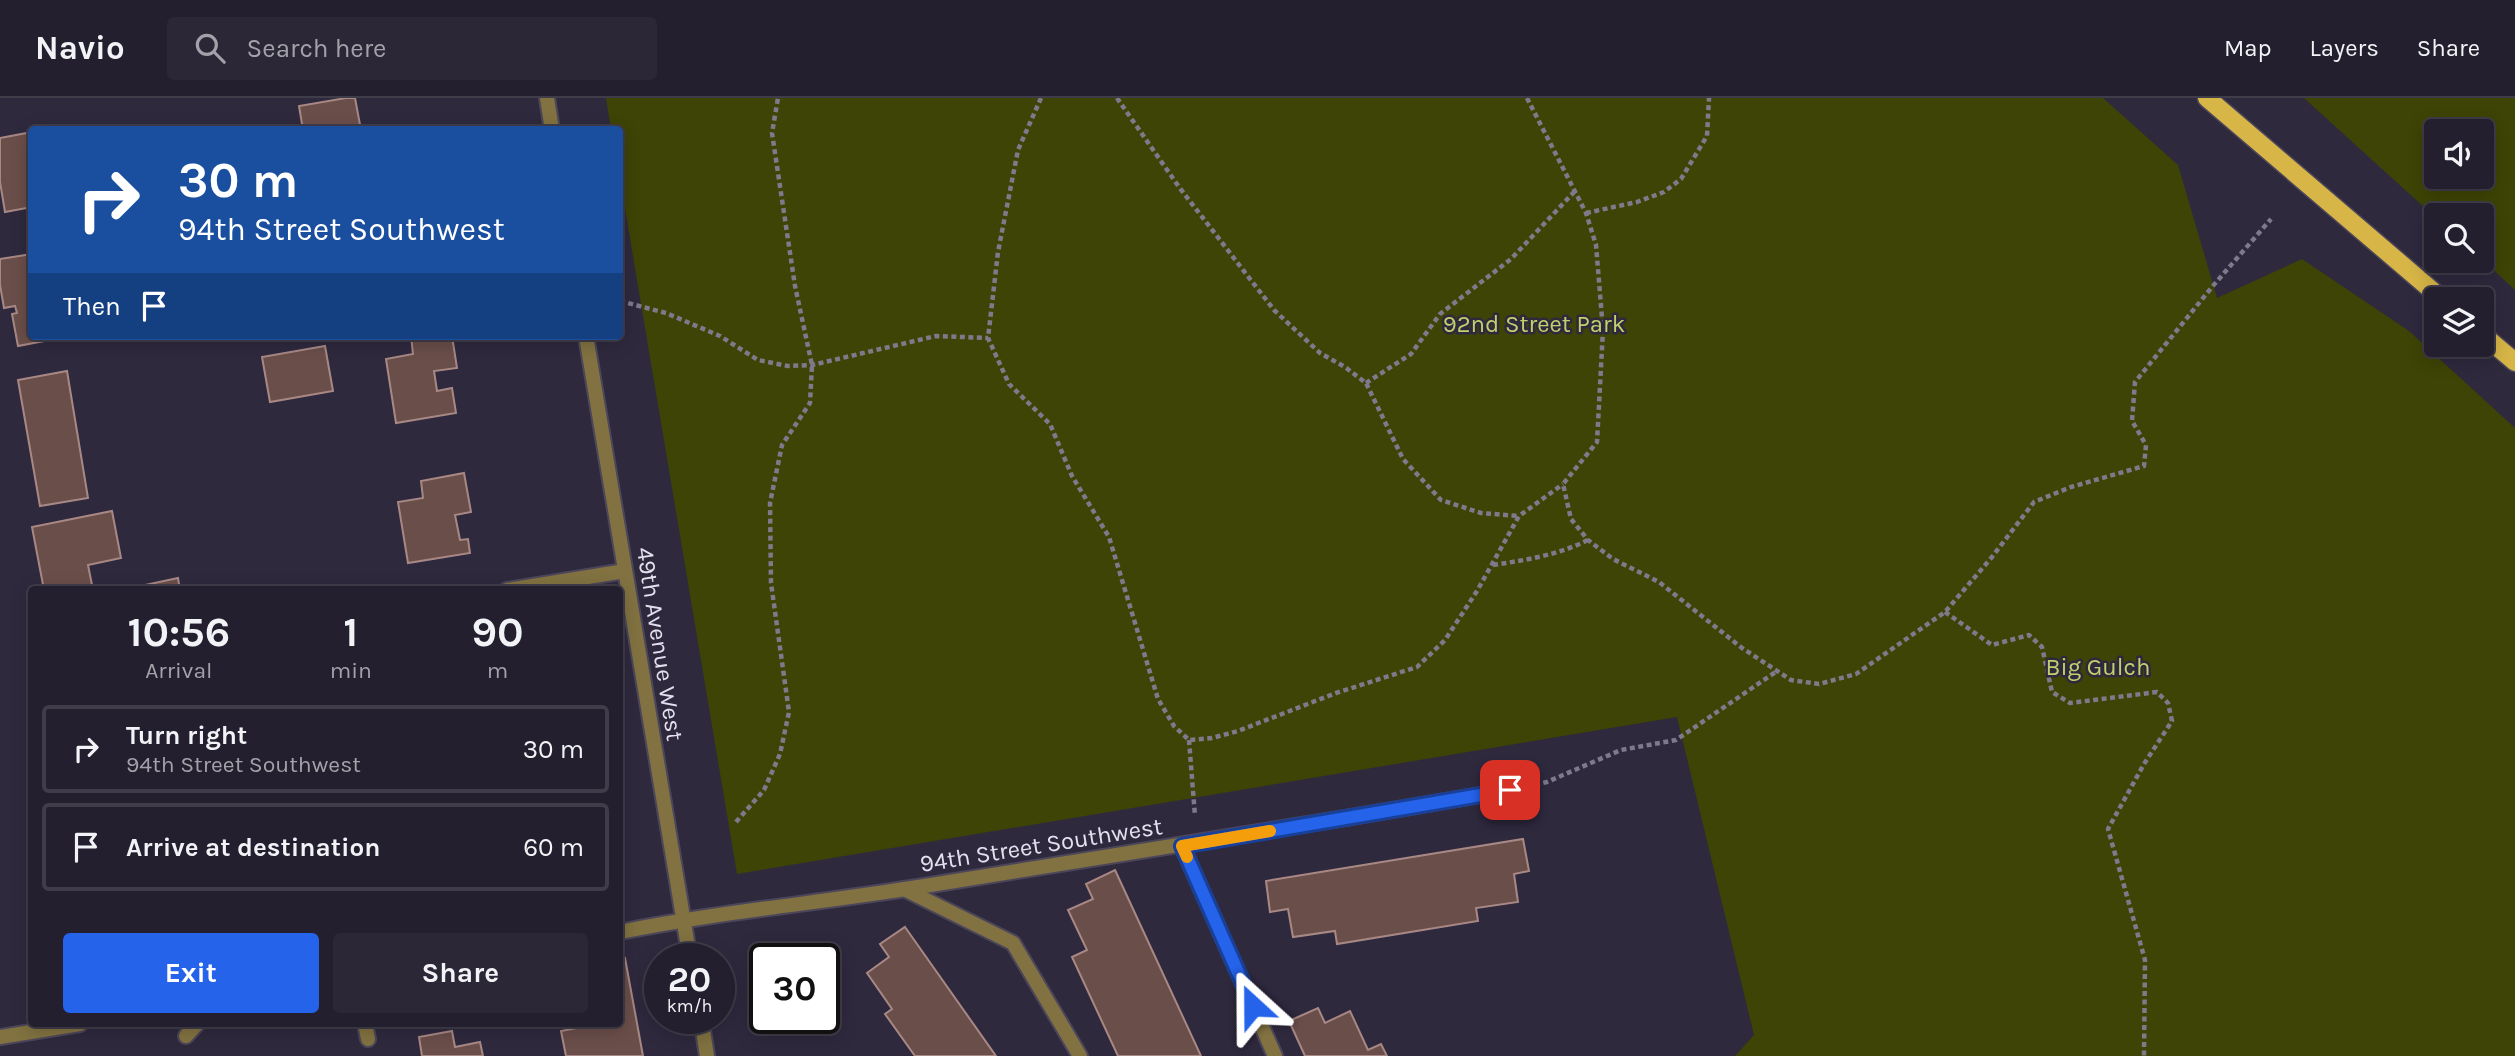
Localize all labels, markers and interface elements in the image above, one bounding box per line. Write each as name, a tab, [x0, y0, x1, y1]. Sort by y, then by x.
search box	[167, 17, 657, 80]
text: Navio	[35, 29, 125, 67]
icon: search	[191, 29, 229, 67]
text: Search here	[247, 33, 386, 64]
text: Map	[2224, 34, 2272, 62]
text: Layers	[2310, 34, 2379, 62]
text: Share	[2417, 34, 2480, 62]
map controls	[2424, 119, 2494, 357]
button: sound	[2424, 119, 2494, 189]
text: 30 m	[178, 152, 298, 209]
icon: right	[63, 154, 154, 245]
button: search	[2424, 203, 2494, 273]
text: 94th Street Southwest	[178, 211, 505, 248]
icon: arrive	[135, 287, 173, 325]
button: layers	[2424, 287, 2494, 357]
text: Then	[63, 291, 121, 322]
park label: 92nd Street Park	[1443, 310, 1625, 338]
street label: 49th Avenue West	[631, 545, 689, 743]
text: 10:56	[127, 607, 230, 657]
text: 1	[343, 607, 358, 657]
text: 90	[471, 607, 524, 657]
park label: Big Gulch	[2046, 653, 2150, 681]
text: Arrival	[145, 657, 213, 684]
text: min	[330, 657, 372, 684]
text: m	[487, 657, 508, 684]
text: Turn right	[126, 720, 247, 751]
icon: right	[67, 730, 105, 768]
text: 30 m	[523, 734, 584, 765]
text: 94th Street Southwest	[126, 751, 361, 778]
pin	[1480, 760, 1540, 820]
icon: arrive	[1491, 771, 1529, 809]
street label: 94th Street Southwest	[918, 812, 1164, 878]
icon: arrive	[67, 828, 105, 866]
text: Arrive at destination	[126, 832, 380, 863]
text: 60 m	[523, 832, 584, 863]
button: Exit	[63, 933, 319, 1013]
button: Share	[333, 933, 588, 1013]
speed limit sign: 30	[749, 943, 840, 1034]
text: 20	[668, 959, 711, 1000]
position arrow	[1216, 969, 1290, 1043]
text: km/h	[667, 995, 712, 1017]

